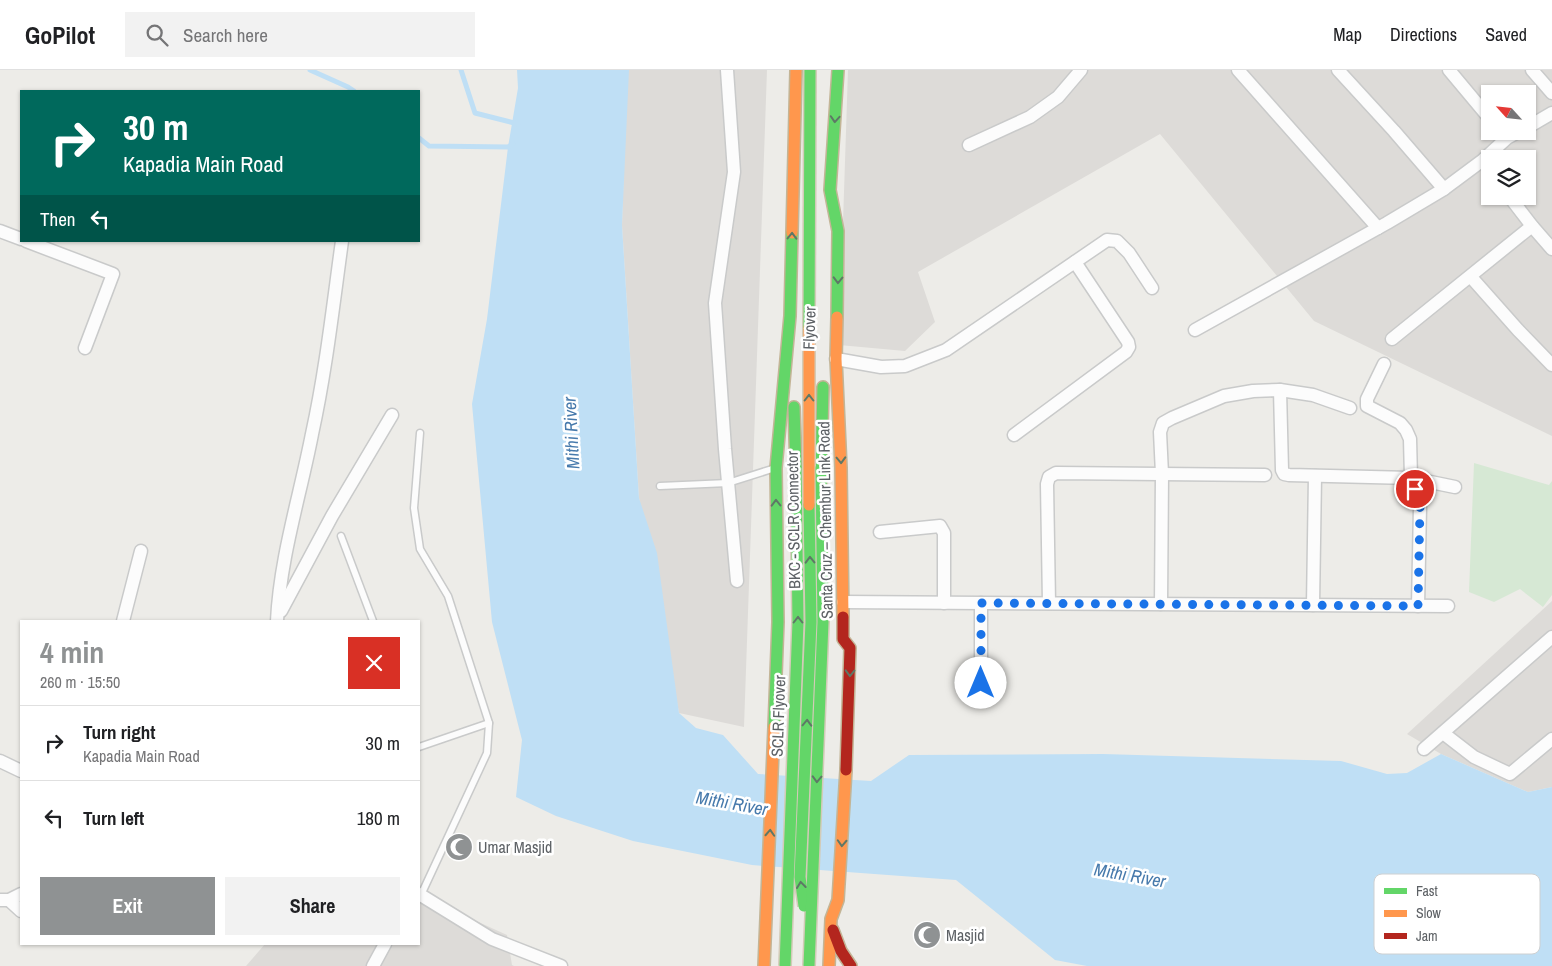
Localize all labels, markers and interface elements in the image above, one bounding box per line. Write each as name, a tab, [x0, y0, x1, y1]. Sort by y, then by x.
search box	[125, 12, 475, 57]
text: GoPilot	[25, 19, 95, 51]
icon: search	[143, 21, 171, 49]
text: Search here	[183, 22, 268, 48]
text: Map	[1333, 22, 1362, 47]
text: Directions	[1390, 22, 1457, 47]
text: Saved	[1485, 22, 1527, 47]
north arrow	[1481, 85, 1536, 140]
map controls	[1481, 85, 1536, 205]
text: 30 m	[123, 104, 188, 151]
icon: right	[40, 110, 105, 175]
one-way arrow	[830, 115, 841, 123]
text: Kapadia Main Road	[123, 149, 283, 179]
button: layers	[1481, 150, 1536, 205]
icon: left	[86, 205, 114, 233]
text: Then	[40, 206, 76, 232]
one-way arrow	[787, 232, 797, 240]
one-way arrow	[833, 276, 843, 284]
street label: Flyover	[797, 305, 821, 350]
one-way arrow	[804, 393, 814, 401]
water label: Mithi River	[557, 395, 585, 470]
street label: Santa Cruz – Chembur Link Road	[812, 421, 838, 619]
street label: BKC - SCLR Connector	[781, 450, 805, 589]
one-way arrow	[836, 456, 846, 464]
pin	[1394, 468, 1436, 510]
icon: arrive	[1401, 475, 1429, 503]
one-way arrow	[771, 499, 781, 506]
one-way arrow	[805, 556, 815, 564]
one-way arrow	[793, 616, 803, 624]
text: 4 min	[40, 632, 104, 672]
button: close	[348, 637, 400, 689]
position arrow	[954, 656, 1006, 708]
one-way arrow	[844, 669, 855, 677]
text: 260 m · 15:50	[40, 671, 120, 693]
street label: SCLR Flyover	[766, 674, 790, 757]
one-way arrow	[801, 718, 812, 726]
text: Turn right	[83, 719, 155, 745]
icon: right	[40, 729, 68, 757]
text: 30 m	[365, 730, 400, 756]
text: Kapadia Main Road	[83, 745, 200, 767]
one-way arrow	[811, 775, 822, 783]
water label: Mithi River	[694, 784, 771, 822]
icon: left	[40, 804, 68, 832]
text: Turn left	[83, 805, 144, 831]
text: 180 m	[357, 805, 400, 831]
one-way arrow	[764, 828, 775, 836]
mosque icon: Umar Masjid	[444, 832, 474, 862]
place label: Umar Masjid	[478, 836, 552, 858]
one-way arrow	[836, 839, 847, 847]
water label: Mithi River	[1092, 856, 1169, 894]
legend	[1374, 874, 1540, 954]
button: Exit	[40, 877, 215, 935]
button: Share	[225, 877, 400, 935]
one-way arrow	[797, 881, 807, 889]
text: Fast	[1416, 882, 1438, 900]
text: Slow	[1416, 904, 1442, 922]
mosque icon: Masjid	[912, 920, 942, 950]
place label: Masjid	[946, 924, 985, 946]
text: Jam	[1416, 927, 1438, 945]

